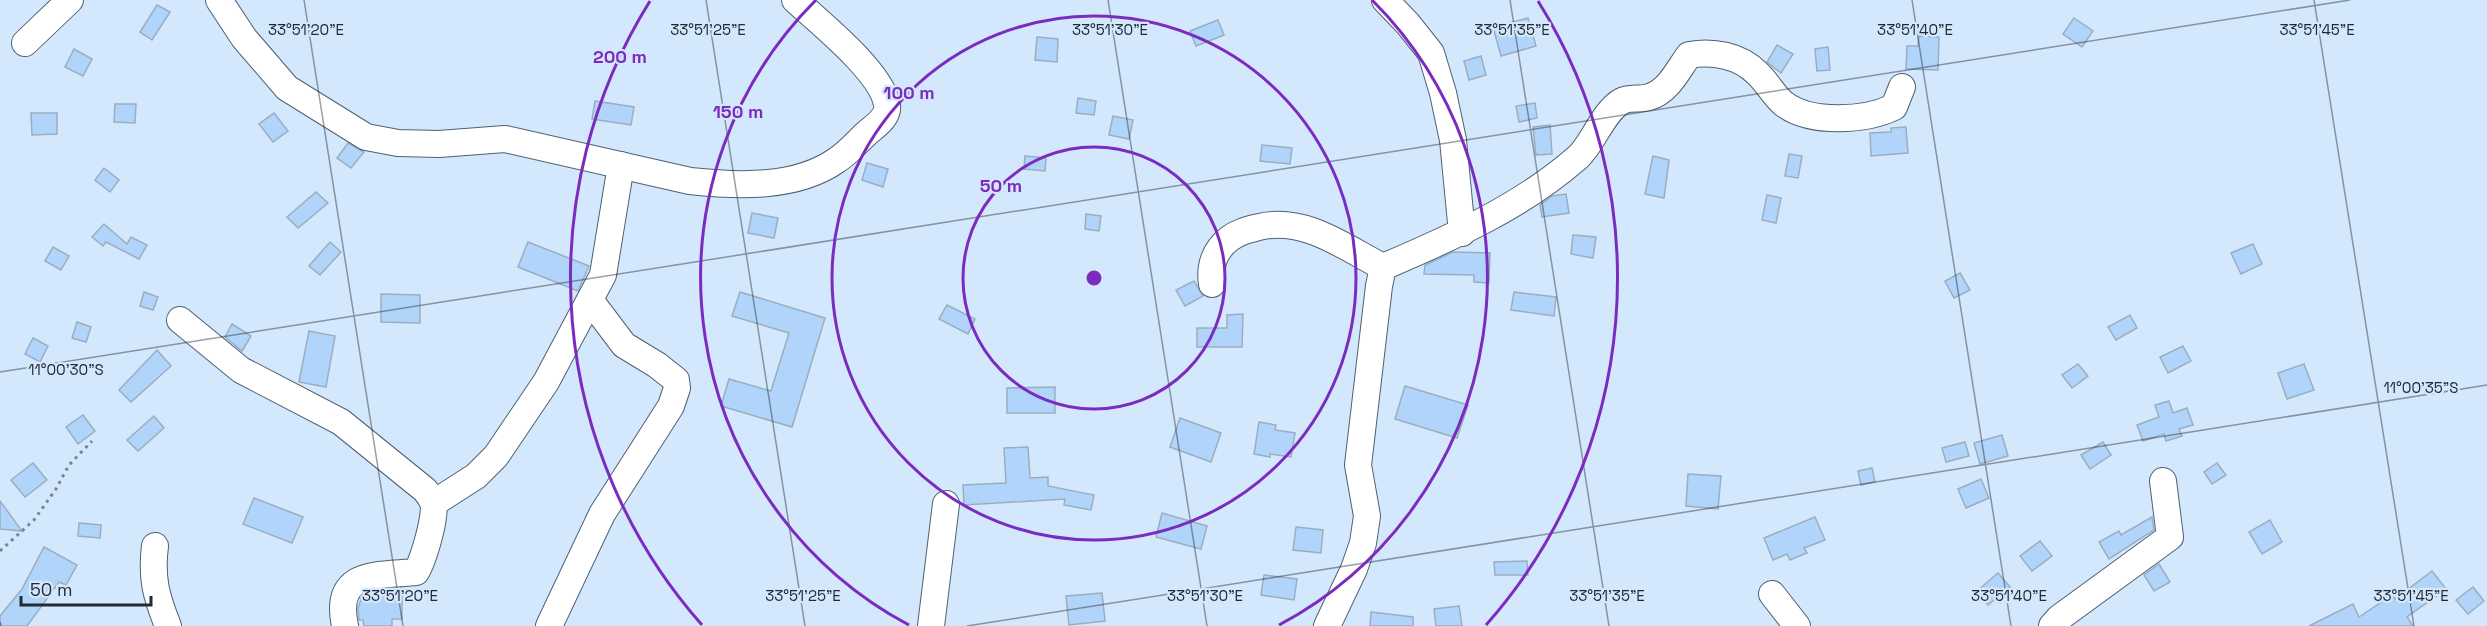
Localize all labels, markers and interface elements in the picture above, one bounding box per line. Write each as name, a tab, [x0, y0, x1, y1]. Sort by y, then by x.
text: 33°51'20"E	[268, 20, 344, 39]
text: 33°51'25"E	[670, 20, 746, 39]
text: 33°51'30"E	[1072, 20, 1148, 39]
text: 33°51'35"E	[1474, 20, 1550, 39]
text: 33°51'40"E	[1877, 20, 1953, 39]
text: 33°51'45"E	[2279, 20, 2355, 39]
text: 200 m	[593, 45, 647, 68]
text: 100 m	[883, 81, 935, 104]
text: 150 m	[713, 100, 763, 123]
text: 50 m	[980, 174, 1022, 197]
centre of rings	[1084, 268, 1104, 288]
text: 11°00'30"S	[28, 360, 104, 379]
text: 11°00'35"S	[2384, 378, 2458, 397]
scale bar	[21, 569, 152, 607]
text: 50 m	[30, 578, 72, 601]
text: 33°51'20"E	[362, 586, 438, 605]
text: 33°51'25"E	[765, 586, 841, 605]
text: 33°51'30"E	[1167, 586, 1243, 605]
text: 33°51'35"E	[1569, 586, 1645, 605]
text: 33°51'40"E	[1971, 586, 2047, 605]
text: 33°51'45"E	[2373, 586, 2449, 605]

